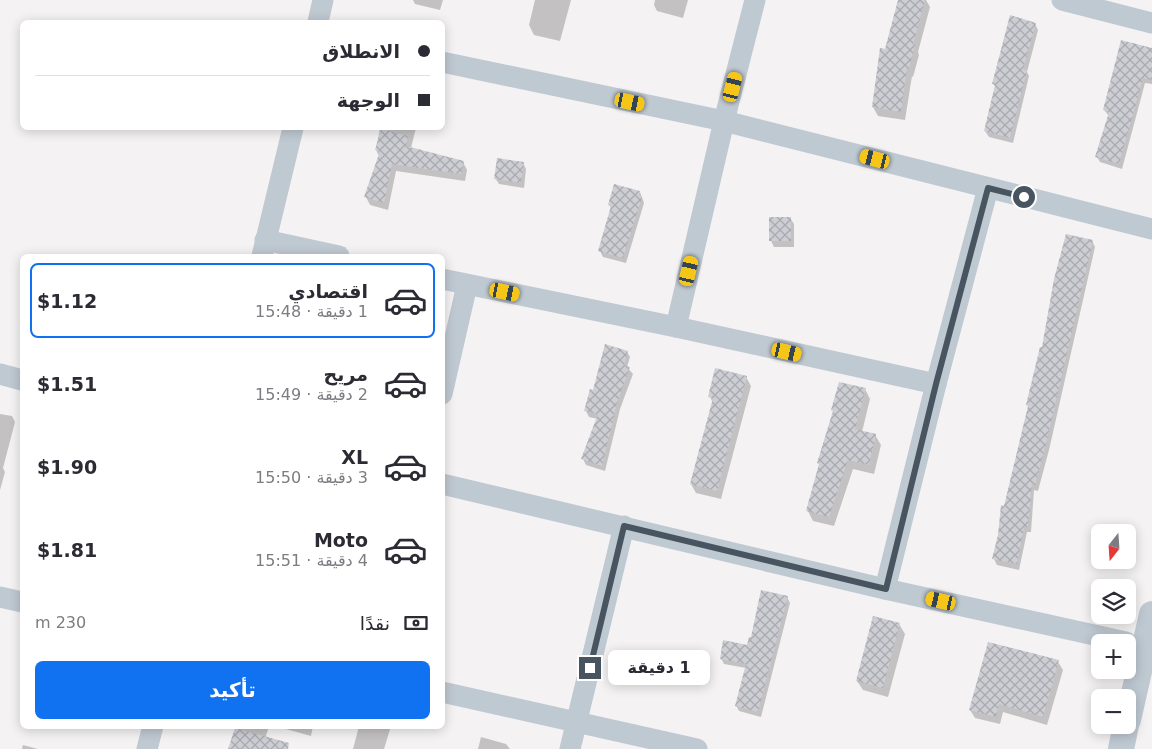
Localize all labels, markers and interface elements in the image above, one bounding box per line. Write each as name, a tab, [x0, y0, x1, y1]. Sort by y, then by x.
text: الانطلاق	[322, 40, 400, 62]
car	[722, 71, 743, 103]
text: الوجهة	[337, 89, 400, 111]
car	[613, 92, 646, 112]
car	[858, 148, 891, 170]
route start	[1013, 186, 1035, 208]
car	[678, 255, 699, 287]
icon: car	[383, 278, 428, 323]
text: اقتصادي	[288, 280, 368, 302]
car	[488, 282, 521, 302]
text: $1.12	[37, 290, 97, 312]
text: 1 دقيقة · 15:48	[255, 302, 368, 321]
car	[770, 341, 803, 363]
icon: car	[383, 361, 428, 406]
text: مريح	[324, 363, 368, 385]
text: $1.51	[37, 373, 97, 395]
text: 2 دقيقة · 15:49	[255, 385, 368, 404]
icon: car	[383, 444, 428, 489]
text: XL	[341, 446, 368, 468]
text: $1.90	[37, 456, 97, 478]
text: 3 دقيقة · 15:50	[255, 468, 368, 487]
north arrow	[1091, 524, 1136, 569]
map controls	[1091, 524, 1136, 734]
icon: car	[383, 527, 428, 572]
text: Moto	[314, 529, 368, 551]
text: $1.81	[37, 539, 97, 561]
text: 4 دقيقة · 15:51	[255, 551, 368, 570]
button: layers	[1091, 579, 1136, 624]
car	[924, 590, 957, 612]
icon: cash	[402, 609, 430, 637]
text: نقدًا	[360, 612, 390, 634]
text: 230 m	[35, 613, 86, 632]
button: +	[1091, 634, 1136, 679]
callout: 1 دقيقة	[608, 650, 710, 686]
route end	[579, 657, 601, 679]
text: 1 دقيقة	[627, 658, 691, 677]
button: تأكيد	[35, 661, 430, 719]
button: −	[1091, 689, 1136, 734]

